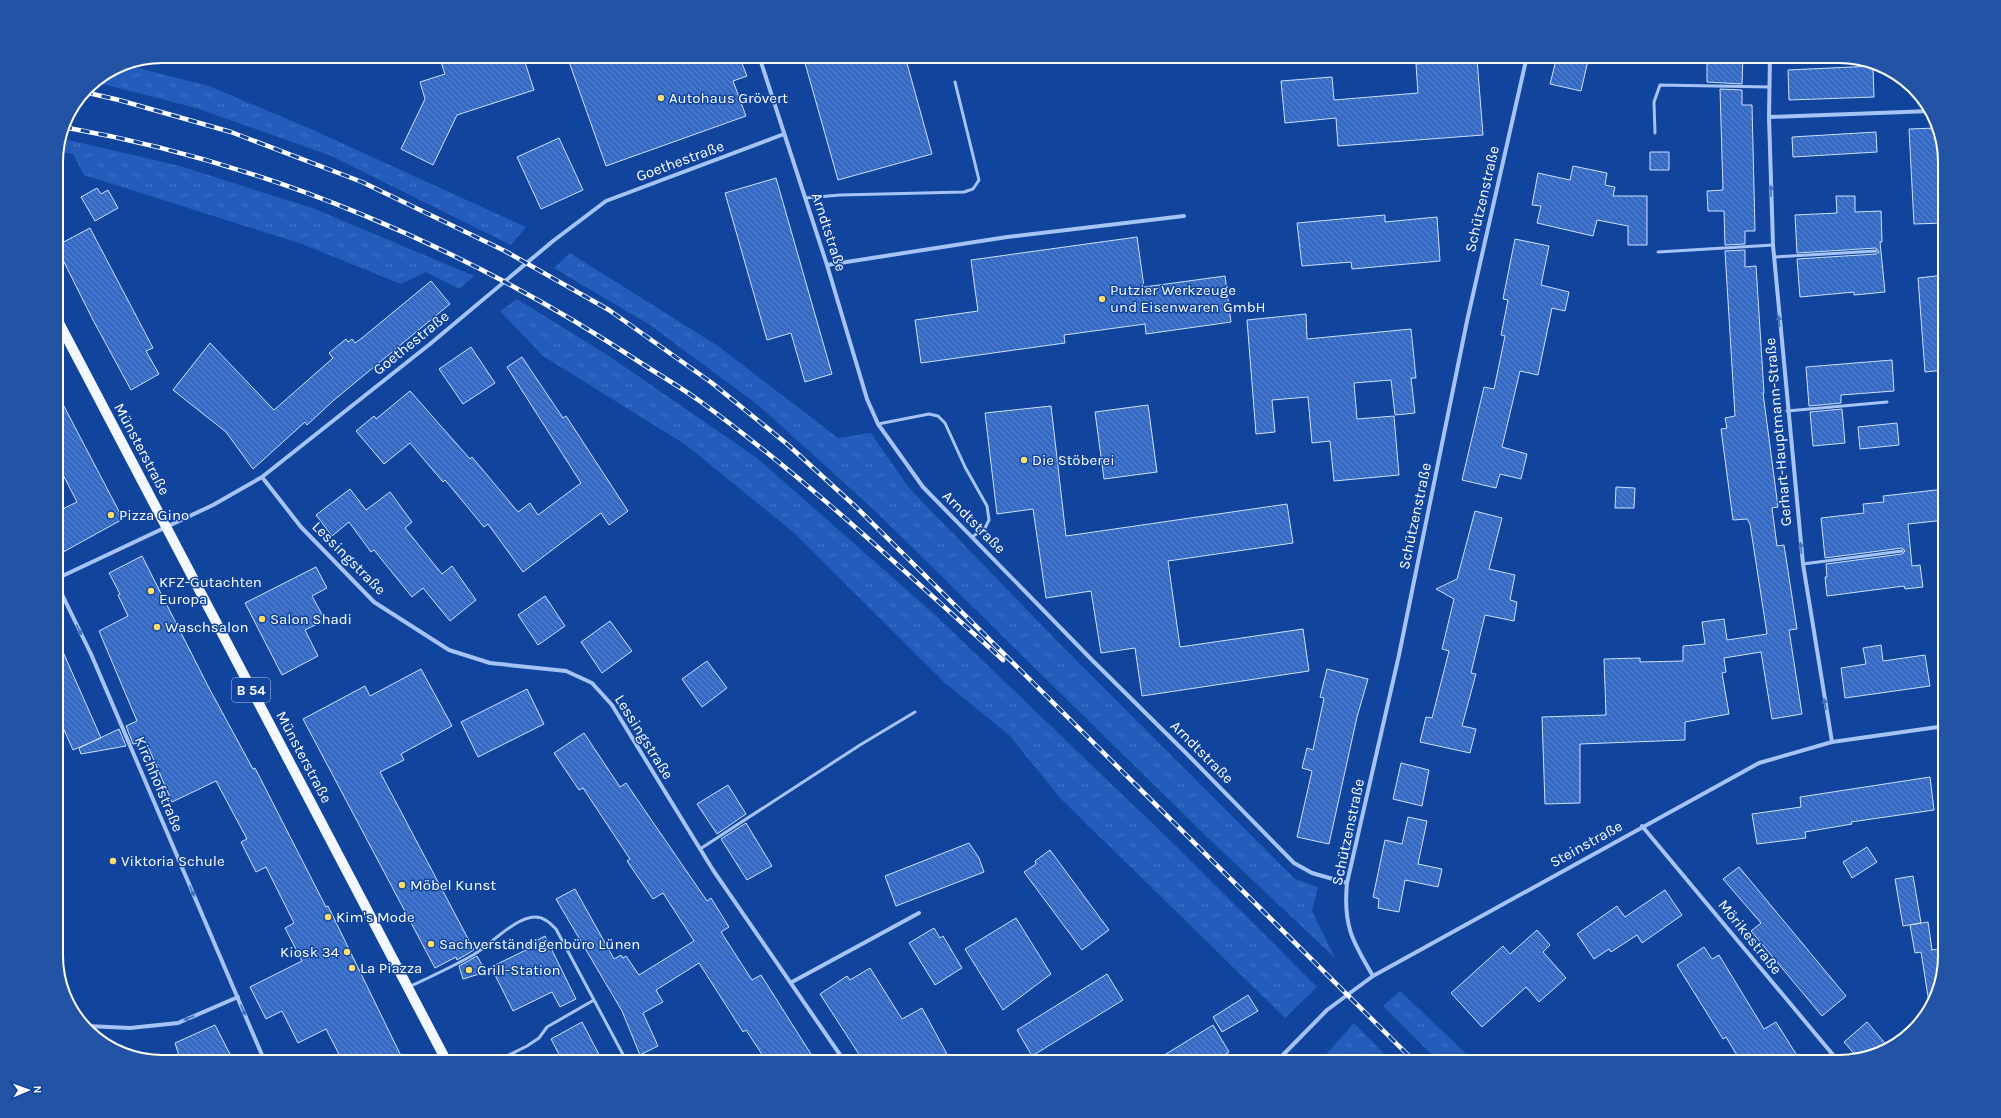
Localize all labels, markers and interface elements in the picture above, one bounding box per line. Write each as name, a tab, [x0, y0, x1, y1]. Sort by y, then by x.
place label: Autohaus Grövert	[669, 89, 788, 107]
marker: Autohaus Grövert	[656, 93, 666, 103]
street label: Goethestraße	[634, 137, 726, 185]
street label: Schützenstraße	[1461, 144, 1503, 254]
one-way arrow	[1768, 184, 1774, 197]
street label: Arndtstraße	[808, 190, 850, 274]
place label: Putzier Werkzeuge und Eisenwaren GmbH	[1110, 281, 1266, 316]
marker: Putzier Werkzeuge und Eisenwaren GmbH	[1097, 294, 1107, 304]
street label: Goethestraße	[370, 307, 452, 379]
one-way arrow	[1776, 315, 1783, 327]
street label: Gerhart-Hauptmann-Straße	[1761, 337, 1795, 527]
street label: Münsterstraße	[110, 400, 174, 498]
place label: Die Stöberei	[1032, 451, 1115, 469]
marker: Die Stöberei	[1019, 455, 1029, 465]
street label: Schützenstraße	[1395, 461, 1435, 571]
street label: Arndtstraße	[939, 487, 1009, 557]
place label: Pizza Gino	[119, 506, 189, 524]
marker: Pizza Gino	[106, 510, 116, 520]
street label: Lessingstraße	[308, 517, 390, 599]
one-way arrow	[1798, 542, 1804, 554]
place label: KFZ-Gutachten Europa	[159, 573, 262, 608]
marker: KFZ-Gutachten Europa	[146, 586, 156, 596]
place label: Salon Shadi	[270, 610, 352, 628]
marker: Salon Shadi	[257, 614, 267, 624]
place label: Waschsalon	[165, 618, 248, 636]
marker: Waschsalon	[152, 622, 162, 632]
one-way arrow	[76, 624, 82, 636]
road number: B 54	[232, 678, 270, 702]
street label: Lessingstraße	[611, 691, 677, 783]
one-way arrow	[1822, 698, 1828, 710]
street label: Münsterstraße	[272, 708, 336, 806]
street label: Arndtstraße	[1167, 717, 1237, 787]
street label: Kirchhofstraße	[131, 734, 187, 834]
street label: Schützenstraße	[1328, 777, 1368, 887]
street label: Steinstraße	[1547, 817, 1625, 871]
place label: Viktoria Schule	[121, 852, 225, 870]
marker: Viktoria Schule	[108, 856, 118, 866]
place label: Möbel Kunst	[410, 876, 496, 894]
marker: Möbel Kunst	[397, 880, 407, 890]
one-way arrow	[189, 885, 195, 897]
street label: Mörikestraße	[1714, 896, 1786, 978]
place label: Kim's Mode	[336, 908, 415, 926]
marker: Kim's Mode	[323, 912, 333, 922]
place label: Sachverständigenbüro Lünen	[439, 935, 640, 953]
marker: Sachverständigenbüro Lünen	[426, 939, 436, 949]
place label: Kiosk 34	[280, 943, 340, 961]
marker: Kiosk 34	[342, 947, 352, 957]
place label: La Piazza	[360, 959, 422, 977]
place label: Grill-Station	[477, 961, 561, 979]
marker: La Piazza	[347, 963, 357, 973]
marker: Grill-Station	[464, 965, 474, 975]
one-way arrow	[240, 1004, 247, 1016]
one-way arrow	[183, 1015, 195, 1021]
north arrow	[8, 1070, 48, 1110]
text: N	[31, 1085, 44, 1094]

